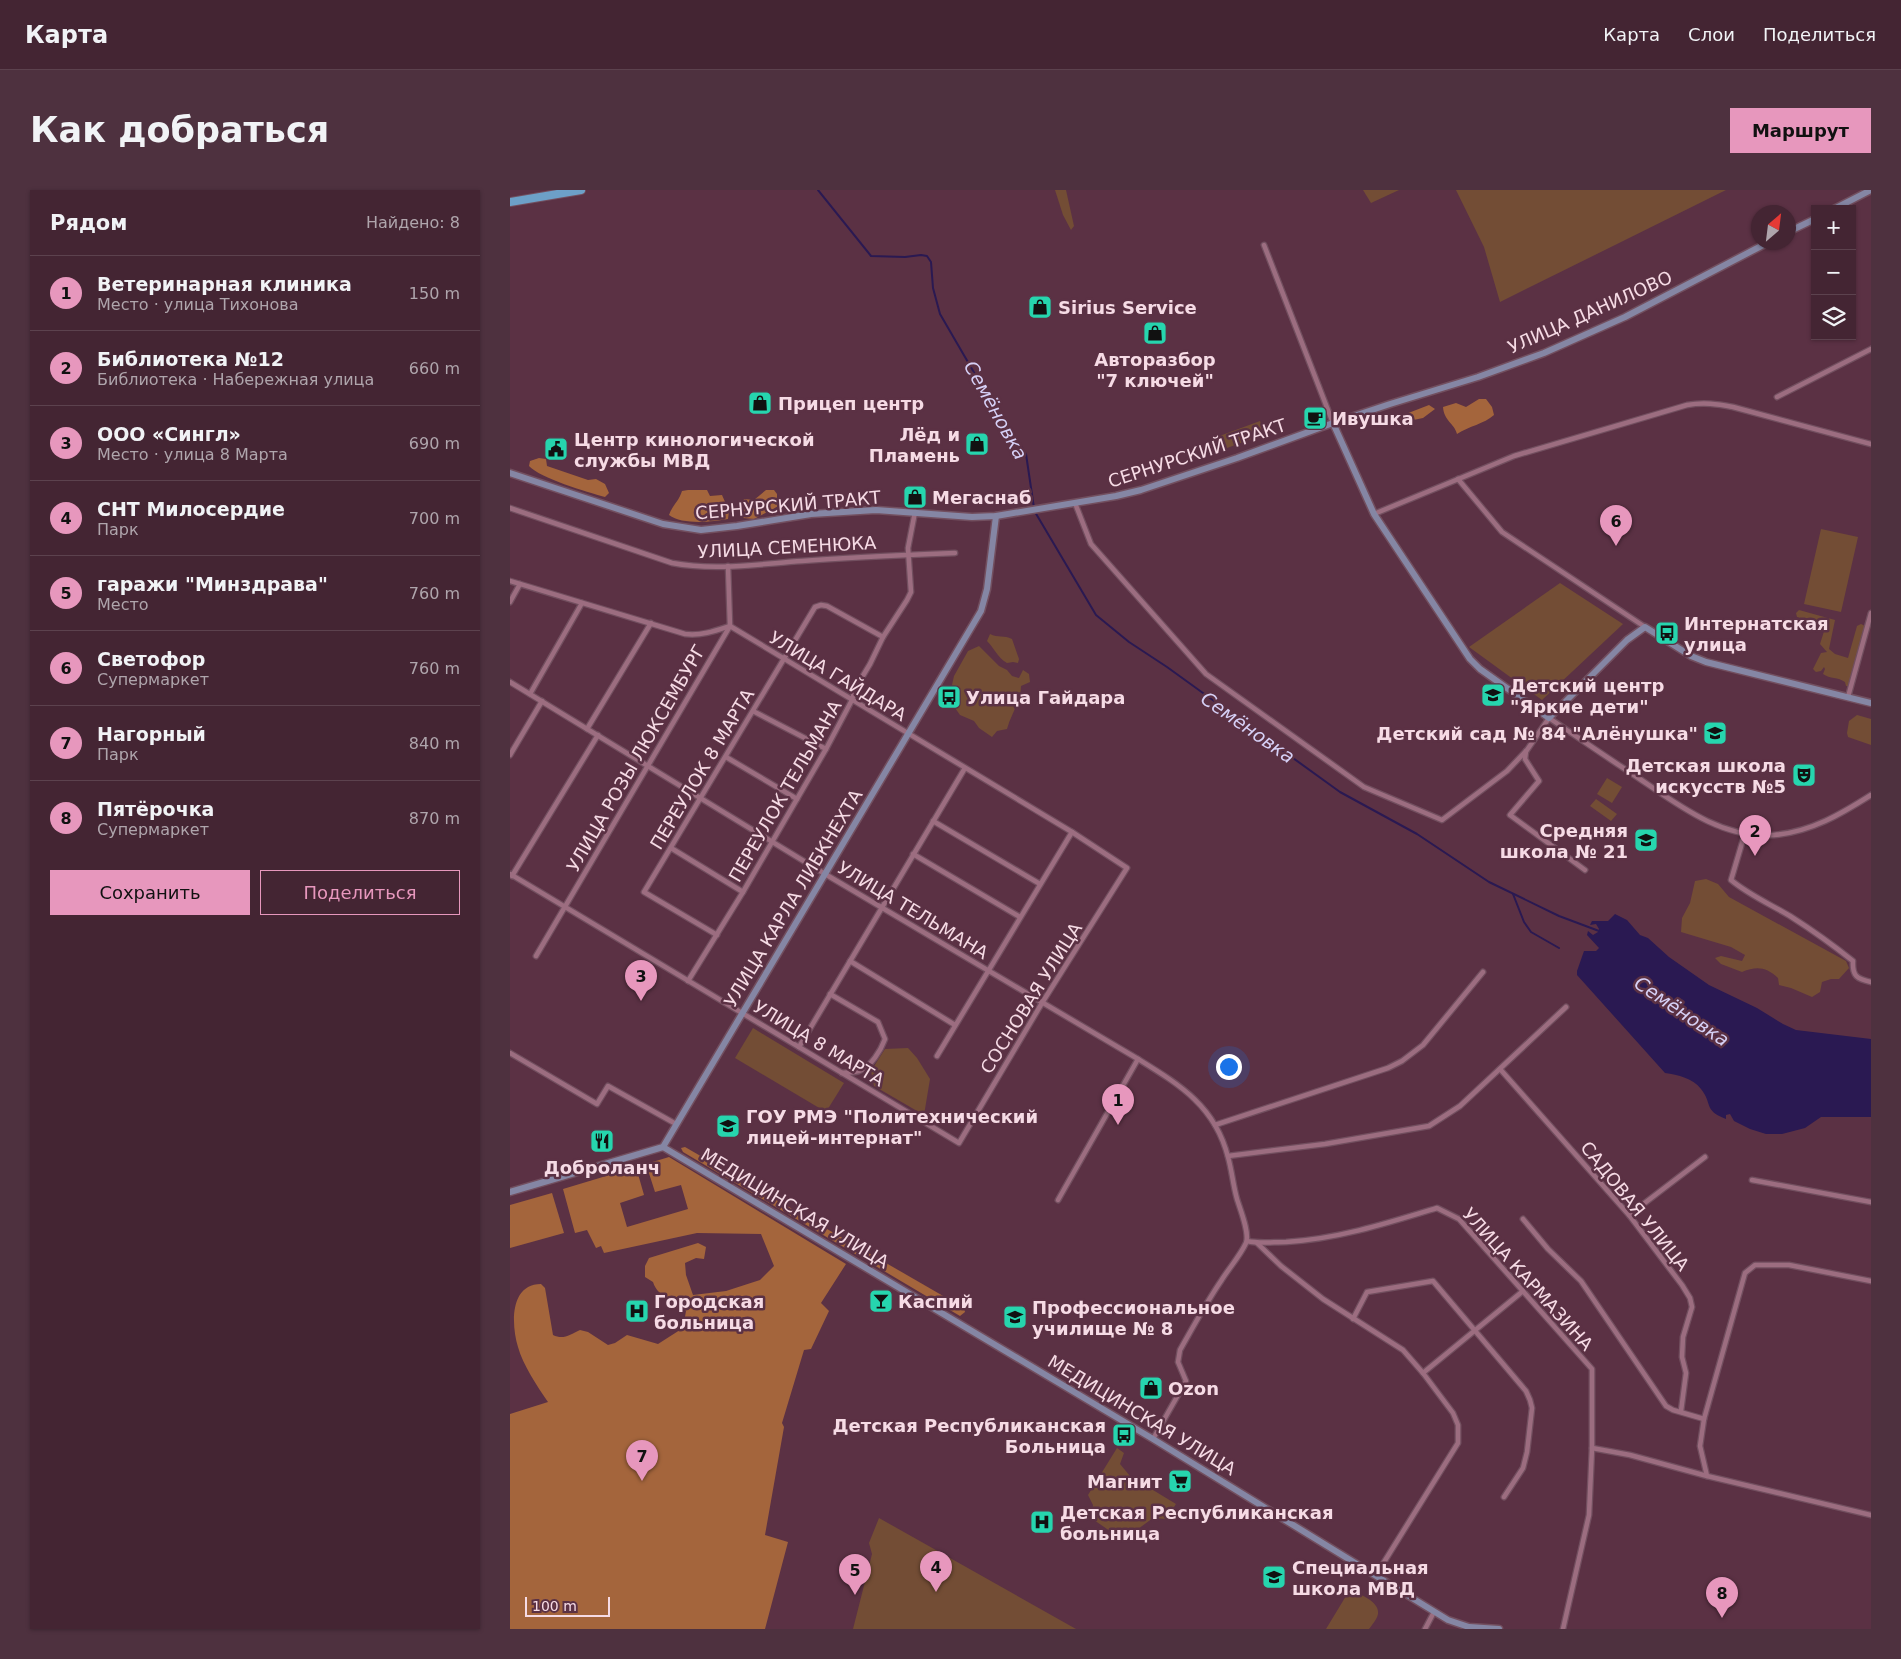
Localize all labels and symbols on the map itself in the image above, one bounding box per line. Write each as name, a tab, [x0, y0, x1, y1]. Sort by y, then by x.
north arrow	[1751, 205, 1796, 250]
street label: УЛИЦА ДАНИЛОВО	[1505, 266, 1675, 358]
shop icon: Sirius Service	[1027, 294, 1053, 320]
place label: Sirius Service	[1058, 297, 1197, 318]
shop icon: Авторазбор "7 ключей"	[1142, 320, 1168, 346]
place label: Авторазбор "7 ключей"	[1094, 349, 1216, 391]
water label: Семёновка	[960, 357, 1032, 463]
shop icon: Прицеп центр	[747, 390, 773, 416]
place label: Прицеп центр	[778, 393, 924, 414]
cafe icon: Ивушка	[1302, 405, 1328, 431]
place label: Ивушка	[1332, 408, 1414, 429]
street label: СЕРНУРСКИЙ ТРАКТ	[1105, 414, 1290, 492]
place label: Лёд и Пламень	[869, 424, 960, 466]
place label: Центр кинологической службы МВД	[574, 429, 815, 471]
shop icon: Лёд и Пламень	[964, 431, 990, 457]
public building icon: Центр кинологической службы МВД	[543, 436, 569, 462]
shop icon: Мегаснаб	[902, 484, 928, 510]
street label: СЕРНУРСКИЙ ТРАКТ	[694, 486, 883, 524]
place label: Мегаснаб	[932, 487, 1032, 508]
pin: 6	[1600, 505, 1632, 546]
street label: УЛИЦА СЕМЕНЮКА	[697, 532, 878, 562]
place label: Интернатская улица	[1684, 613, 1829, 655]
bus stop icon: Интернатская улица	[1654, 620, 1680, 646]
street label: УЛИЦА ГАЙДАРА	[766, 627, 911, 726]
street label: УЛИЦА РОЗЫ ЛЮКСЕМБУРГ	[562, 641, 710, 875]
place label: Детский центр "Яркие дети"	[1510, 675, 1664, 717]
school or university icon: Детский центр "Яркие дети"	[1480, 682, 1506, 708]
street label: ПЕРЕУЛОК 8 МАРТА	[646, 684, 759, 853]
bus stop icon: Улица Гайдара	[936, 684, 962, 710]
place label: Улица Гайдара	[966, 687, 1125, 708]
water label: Семёновка	[1197, 687, 1299, 767]
street label: ПЕРЕУЛОК ТЕЛЬМАНА	[724, 696, 846, 886]
school or university icon: Детский сад № 84 "Алёнушка"	[1702, 720, 1728, 746]
place label: Детский сад № 84 "Алёнушка"	[1376, 723, 1698, 744]
place label: Детская школа искусств №5	[1625, 755, 1786, 797]
theatre icon: Детская школа искусств №5	[1791, 762, 1817, 788]
street label: УЛИЦА КАРЛА ЛИБКНЕХТА	[720, 785, 867, 1011]
pin: 2	[1739, 815, 1771, 856]
place label: Средняя школа № 21	[1500, 820, 1628, 862]
school or university icon: Средняя школа № 21	[1633, 827, 1659, 853]
street label: УЛИЦА ТЕЛЬМАНА	[834, 857, 993, 964]
street label: СОСНОВАЯ УЛИЦА	[976, 918, 1086, 1077]
pin: 3	[625, 960, 657, 1001]
water label: Семёновка	[1631, 971, 1733, 1051]
street label: УЛИЦА 8 МАРТА	[750, 996, 889, 1091]
your location	[1216, 1054, 1242, 1080]
pin: 1	[1102, 1084, 1134, 1125]
place label: ГОУ РМЭ "Политехнический лицей-интернат"	[746, 1106, 1038, 1148]
school or university icon: ГОУ РМЭ "Политехнический лицей-интернат"	[715, 1113, 741, 1139]
restaurant icon: Доброланч	[589, 1128, 615, 1154]
street label: САДОВАЯ УЛИЦА	[1576, 1137, 1694, 1275]
street label: МЕДИЦИНСКАЯ УЛИЦА	[697, 1143, 893, 1273]
place label: Доброланч	[544, 1157, 660, 1178]
street label: УЛИЦА КАРМАЗИНА	[1458, 1203, 1598, 1355]
bar icon: Каспий	[868, 1288, 894, 1314]
place label: Городская больница	[654, 1291, 764, 1333]
place label: Каспий	[898, 1291, 973, 1312]
place label: Профессиональное училище № 8	[1032, 1297, 1235, 1339]
hospital icon: Городская больница	[624, 1298, 650, 1324]
school or university icon: Профессиональное училище № 8	[1002, 1304, 1028, 1330]
street label: МЕДИЦИНСКАЯ УЛИЦА	[1044, 1350, 1240, 1480]
shop icon: Ozon	[1138, 1375, 1164, 1401]
place label: Ozon	[1168, 1378, 1219, 1399]
place label: Детская Республиканская Больница	[832, 1415, 1106, 1457]
bus stop icon: Детская Республиканская Больница	[1111, 1422, 1137, 1448]
pin: 7	[626, 1440, 658, 1481]
supermarket icon: Магнит	[1167, 1468, 1193, 1494]
place label: Магнит	[1087, 1471, 1163, 1492]
place label: Детская Республиканская больница	[1060, 1502, 1334, 1544]
hospital icon: Детская Республиканская больница	[1029, 1509, 1055, 1535]
pin: 4	[920, 1551, 952, 1592]
pin: 5	[839, 1554, 871, 1595]
place label: Специальная школа МВД	[1292, 1557, 1429, 1599]
school or university icon: Специальная школа МВД	[1261, 1564, 1287, 1590]
pin: 8	[1706, 1577, 1738, 1618]
scale bar	[525, 1594, 610, 1617]

